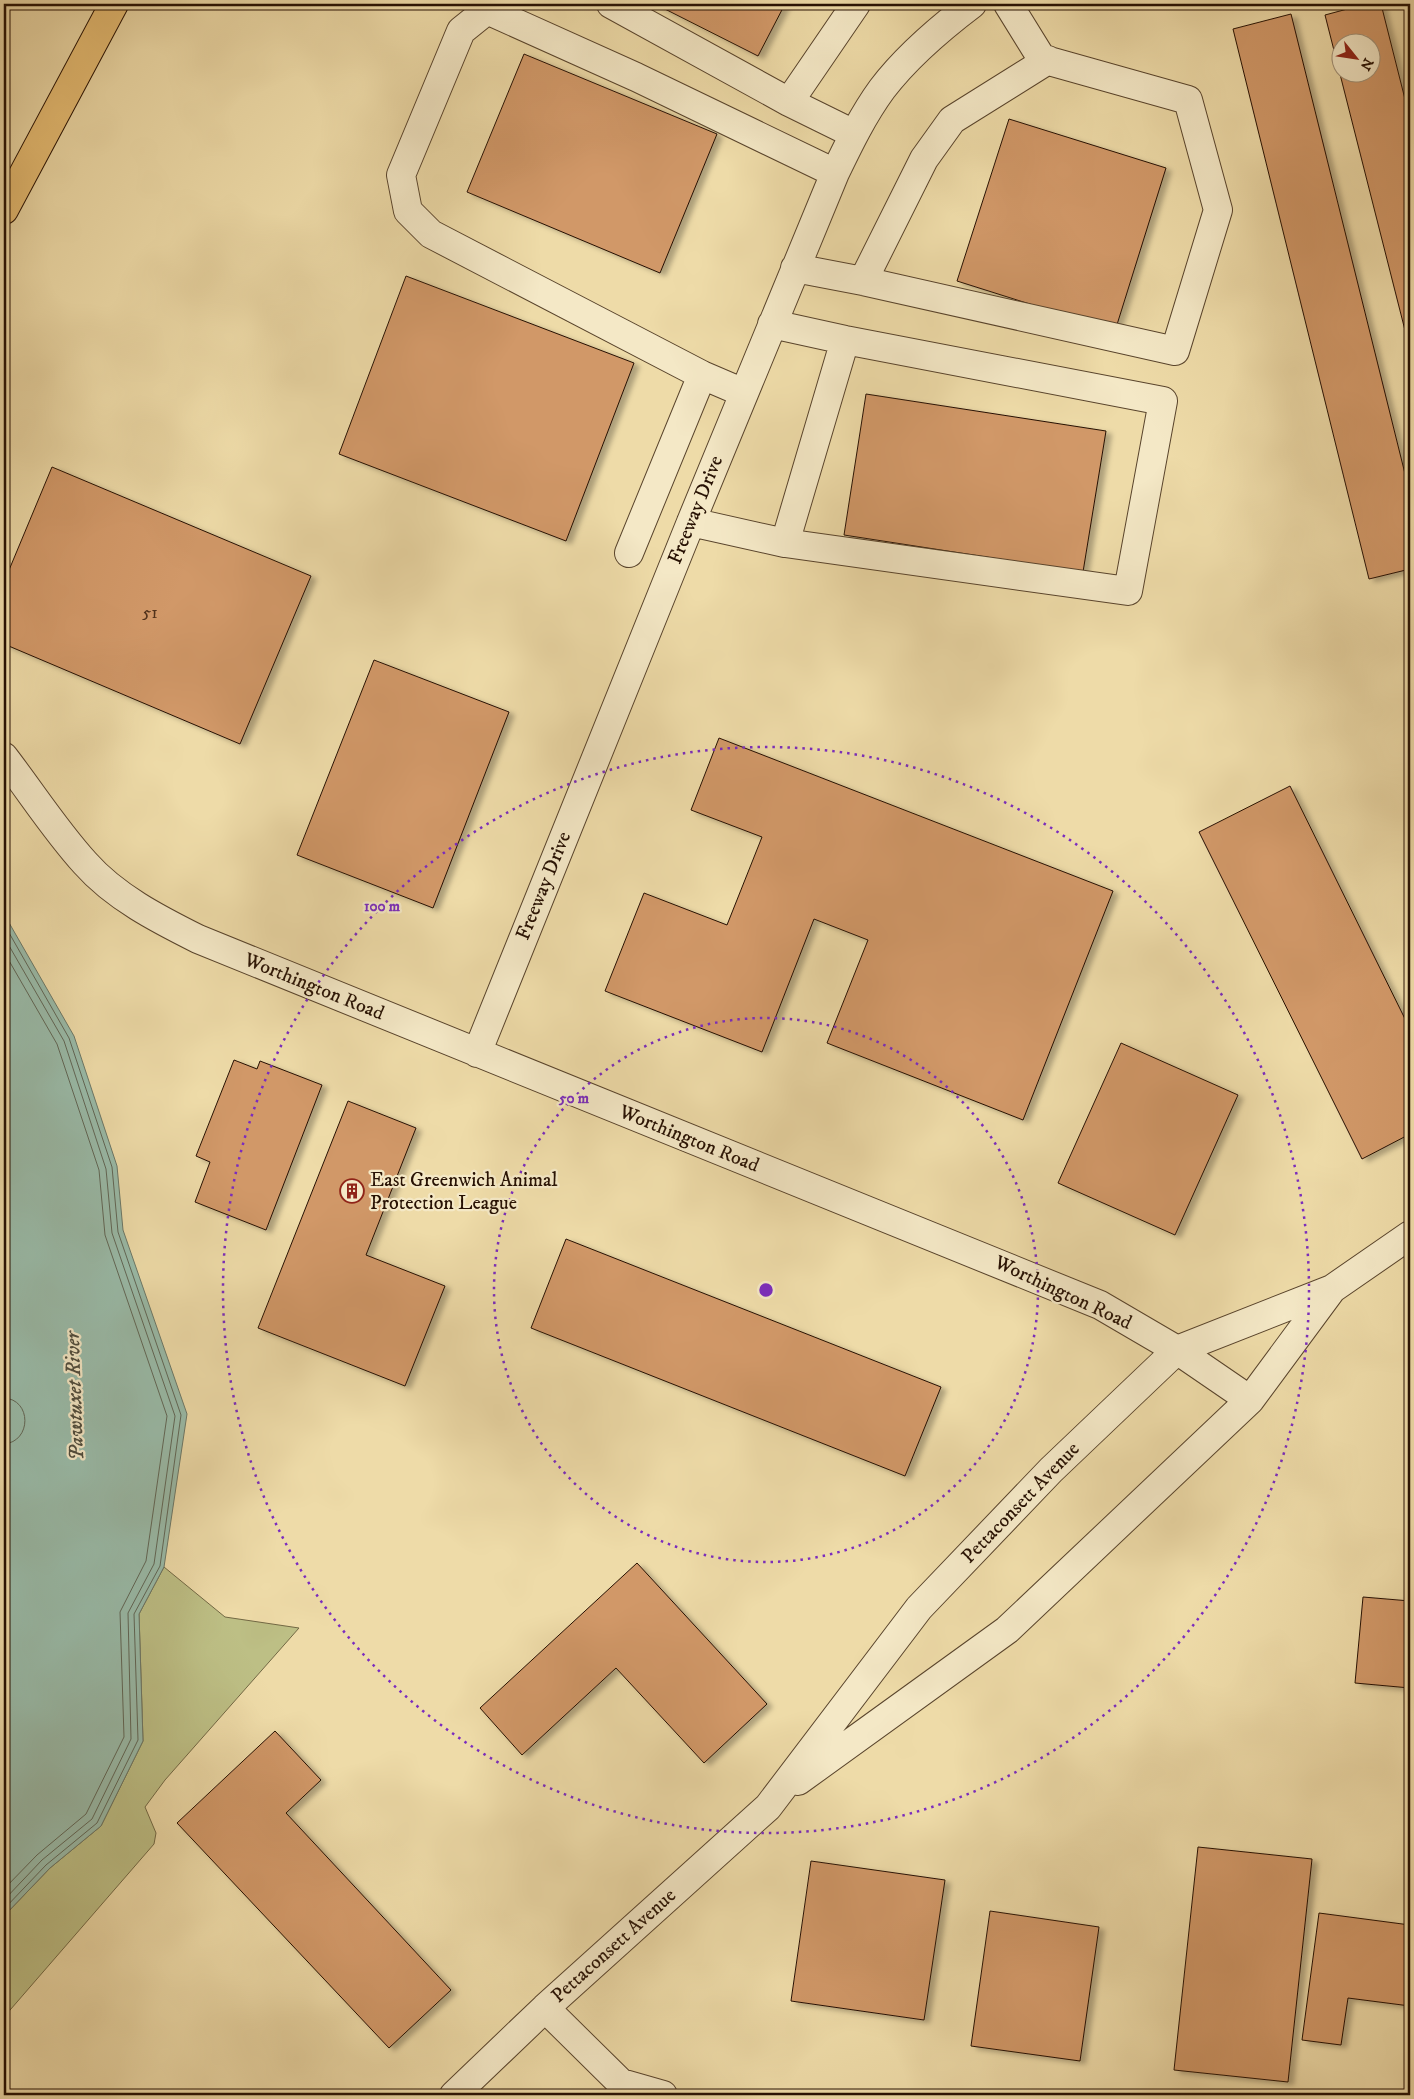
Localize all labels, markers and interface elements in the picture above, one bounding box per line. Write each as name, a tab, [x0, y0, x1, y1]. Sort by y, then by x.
north arrow	[1332, 32, 1382, 82]
text: N	[1355, 55, 1377, 74]
street label: Freeway Drive	[663, 452, 729, 568]
house number: 51	[142, 602, 158, 624]
street label: Freeway Drive	[511, 828, 577, 944]
text: 100 m	[364, 897, 401, 916]
street label: Worthington Road	[239, 947, 388, 1026]
text: 50 m	[558, 1089, 590, 1108]
street label: Worthington Road	[614, 1099, 763, 1178]
place label: East Greenwich Animal Protection League	[370, 1168, 558, 1216]
building icon: East Greenwich Animal Protection League	[339, 1178, 365, 1204]
street label: Worthington Road	[989, 1250, 1136, 1336]
centre of rings	[757, 1281, 775, 1299]
water label: Pawtuxet River	[60, 1329, 90, 1461]
street label: Pettaconsett Avenue	[957, 1437, 1085, 1569]
street label: Pettaconsett Avenue	[546, 1883, 682, 2009]

